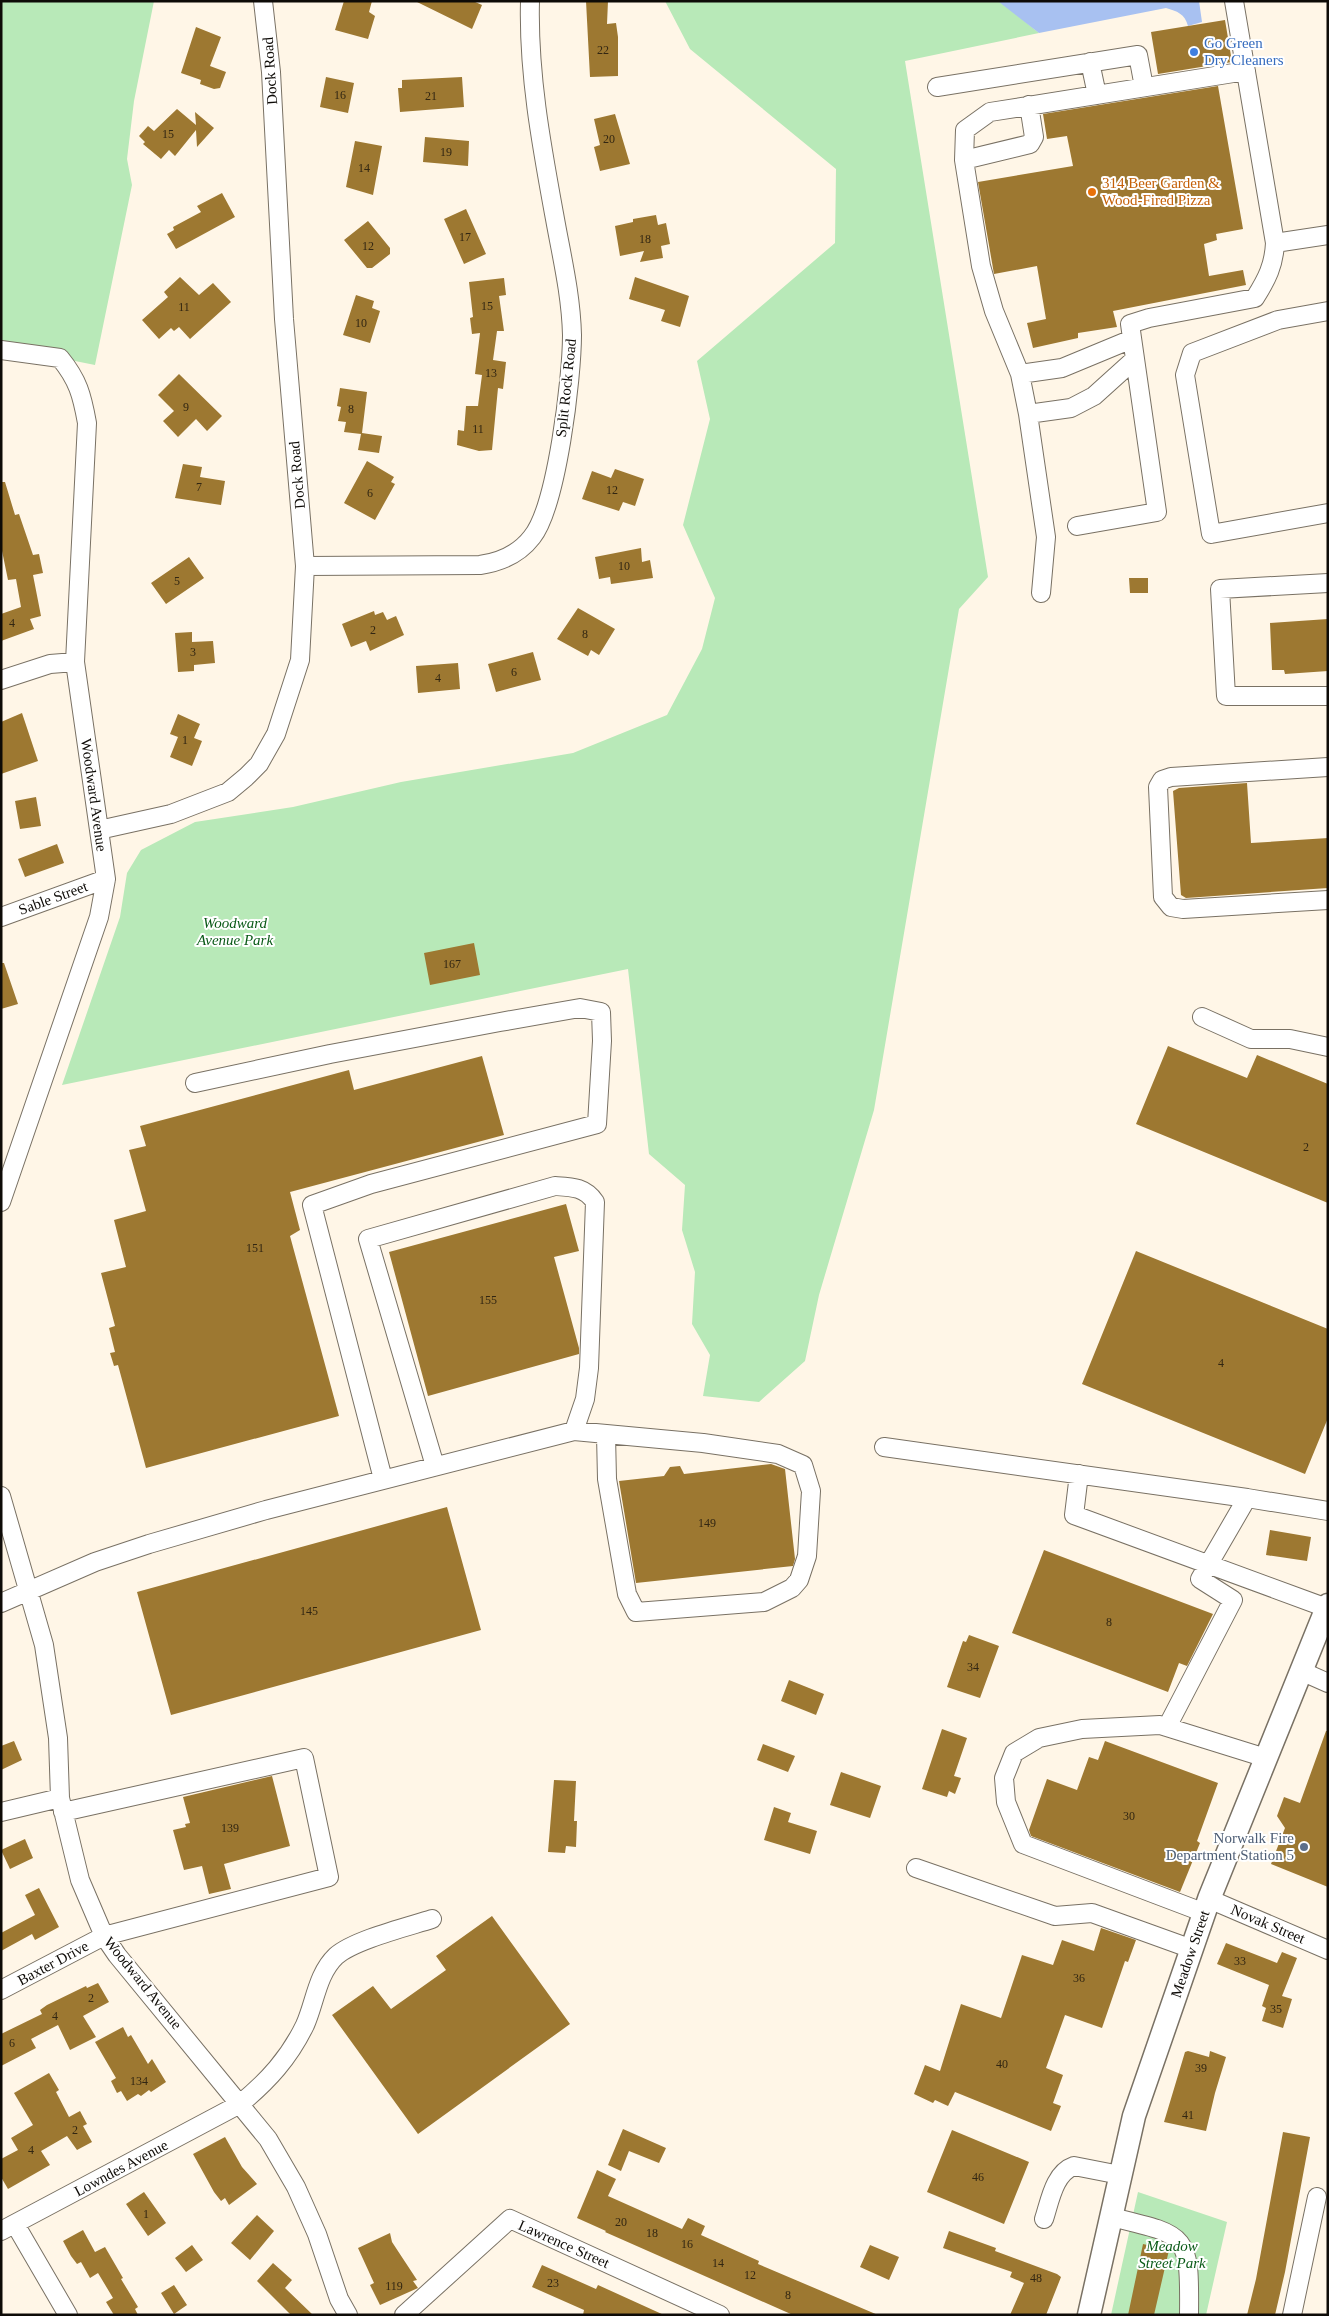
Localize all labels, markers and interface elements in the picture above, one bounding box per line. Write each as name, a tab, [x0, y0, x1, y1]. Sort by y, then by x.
place label: Go Green Dry Cleaners	[1204, 35, 1284, 68]
street label: Dock Road	[260, 36, 280, 105]
house number: 22	[597, 43, 609, 57]
marker: Go Green Dry Cleaners	[1188, 46, 1200, 58]
house number: 16	[334, 88, 346, 102]
house number: 21	[425, 89, 437, 103]
house number: 15	[162, 127, 174, 141]
house number: 20	[603, 132, 615, 146]
house number: 19	[440, 145, 452, 159]
house number: 14	[358, 161, 370, 175]
place label: 314 Beer Garden & Wood-Fired Pizza	[1102, 175, 1220, 208]
marker: 314 Beer Garden & Wood-Fired Pizza	[1086, 186, 1098, 198]
house number: 17	[459, 230, 471, 244]
house number: 18	[639, 232, 651, 246]
house number: 12	[362, 239, 374, 253]
house number: 15	[481, 299, 493, 313]
house number: 11	[178, 300, 190, 314]
house number: 10	[355, 316, 367, 330]
street label: Split Rock Road	[553, 337, 579, 438]
house number: 13	[485, 366, 497, 380]
house number: 9	[183, 400, 189, 414]
house number: 8	[348, 402, 354, 416]
house number: 11	[472, 422, 484, 436]
street label: Dock Road	[286, 440, 308, 510]
house number: 7	[196, 480, 202, 494]
house number: 12	[606, 483, 618, 497]
house number: 6	[367, 486, 373, 500]
house number: 10	[618, 559, 630, 573]
house number: 5	[174, 574, 180, 588]
house number: 4	[9, 616, 15, 630]
house number: 2	[370, 623, 376, 637]
house number: 8	[582, 627, 588, 641]
house number: 3	[190, 645, 196, 659]
house number: 6	[511, 665, 517, 679]
house number: 4	[435, 671, 441, 685]
house number: 1	[182, 733, 188, 747]
street label: Woodward Avenue	[78, 737, 110, 853]
street label: Sable Street	[16, 878, 90, 918]
park label: Woodward Avenue Park	[196, 915, 273, 948]
house number: 167	[443, 957, 461, 971]
house number: 2	[1303, 1140, 1309, 1154]
house number: 151	[246, 1241, 264, 1255]
house number: 155	[479, 1293, 497, 1307]
house number: 4	[1218, 1356, 1224, 1370]
house number: 149	[698, 1516, 716, 1530]
house number: 145	[300, 1604, 318, 1618]
house number: 8	[1106, 1615, 1112, 1629]
house number: 34	[967, 1660, 979, 1674]
house number: 30	[1123, 1809, 1135, 1823]
house number: 139	[221, 1821, 239, 1835]
place label: Norwalk Fire Department Station 5	[1166, 1830, 1294, 1863]
marker: Norwalk Fire Department Station 5	[1298, 1841, 1310, 1853]
street label: Novak Street	[1229, 1901, 1308, 1947]
street label: Meadow Street	[1168, 1907, 1213, 2000]
street label: Woodward Avenue	[101, 1934, 185, 2033]
street label: Baxter Drive	[15, 1937, 91, 1988]
house number: 33	[1234, 1954, 1246, 1968]
house number: 36	[1073, 1971, 1085, 1985]
house number: 2	[88, 1991, 94, 2005]
house number: 35	[1270, 2002, 1282, 2016]
house number: 4	[52, 2009, 58, 2023]
house number: 6	[9, 2036, 15, 2050]
house number: 40	[996, 2057, 1008, 2071]
house number: 39	[1195, 2061, 1207, 2075]
house number: 134	[130, 2074, 148, 2088]
house number: 41	[1182, 2108, 1194, 2122]
house number: 2	[72, 2123, 78, 2137]
street label: Lowndes Avenue	[72, 2136, 171, 2199]
house number: 4	[28, 2143, 34, 2157]
house number: 46	[972, 2170, 984, 2184]
house number: 1	[143, 2207, 149, 2221]
house number: 20	[615, 2215, 627, 2229]
street label: Lawrence Street	[516, 2217, 613, 2272]
house number: 18	[646, 2226, 658, 2240]
house number: 16	[681, 2237, 693, 2251]
park label: Meadow Street Park	[1138, 2238, 1206, 2271]
house number: 14	[712, 2256, 724, 2270]
house number: 12	[744, 2268, 756, 2282]
house number: 48	[1030, 2271, 1042, 2285]
house number: 23	[547, 2276, 559, 2290]
house number: 119	[385, 2279, 403, 2293]
house number: 8	[785, 2288, 791, 2302]

